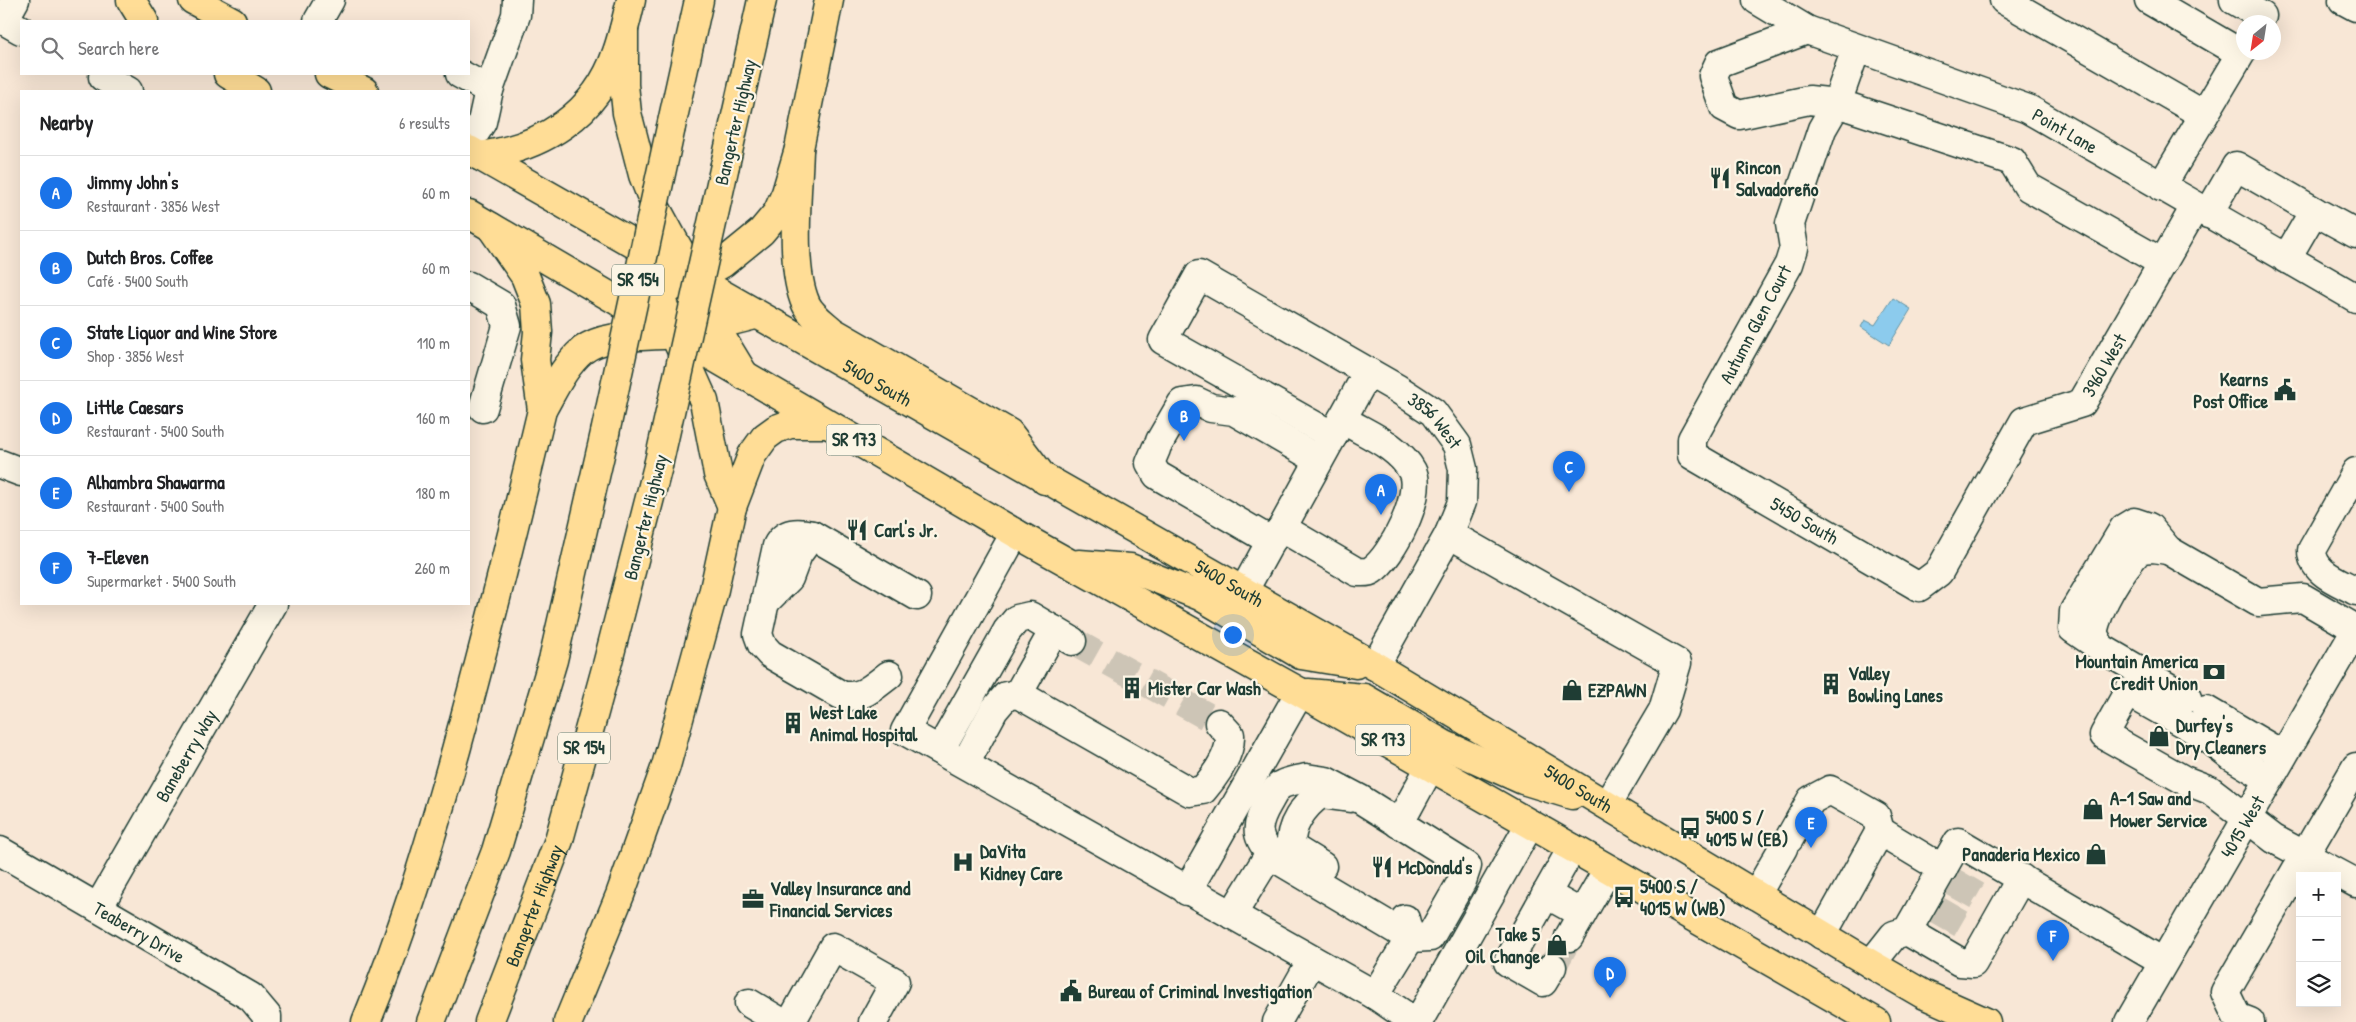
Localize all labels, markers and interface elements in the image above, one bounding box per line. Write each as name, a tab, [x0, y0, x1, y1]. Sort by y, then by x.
north arrow	[2236, 15, 2281, 60]
search box	[20, 20, 470, 75]
icon: search	[38, 34, 66, 62]
text: Search here	[78, 35, 159, 61]
street label: Bangerter Highway	[708, 56, 762, 188]
street label: Point Lane	[2028, 101, 2103, 160]
text: Nearby	[40, 108, 93, 137]
text: 6 results	[399, 112, 450, 134]
place label: Rincon Salvadoreño	[1736, 154, 1819, 202]
restaurant icon: Rincon Salvadoreño	[1707, 165, 1733, 191]
text: Jimmy John's	[87, 169, 178, 195]
text: A	[52, 182, 60, 204]
text: 60 m	[422, 182, 450, 204]
text: Restaurant · 3856 West	[87, 195, 220, 217]
text: Dutch Bros. Coffee	[87, 244, 213, 270]
text: B	[52, 257, 60, 279]
text: 60 m	[422, 257, 450, 279]
street label: Autumn Glen Court	[1713, 260, 1797, 388]
road number: SR 154	[612, 264, 664, 296]
text: Café · 5400 South	[87, 270, 188, 292]
text: State Liquor and Wine Store	[87, 319, 277, 345]
street label: 3960 West	[2075, 328, 2133, 402]
text: C	[52, 332, 60, 354]
text: 110 m	[417, 332, 450, 354]
text: Shop · 3856 West	[87, 345, 184, 367]
street label: 5400 South	[838, 353, 917, 413]
place label: Kearns Post Office	[2193, 366, 2269, 414]
public building icon: Kearns Post Office	[2272, 377, 2298, 403]
street label: 3856 West	[1403, 386, 1469, 454]
text: Little Caesars	[87, 394, 183, 420]
pin: B	[1168, 400, 1200, 441]
text: D	[52, 407, 60, 429]
text: 160 m	[416, 407, 450, 429]
text: Restaurant · 5400 South	[87, 420, 224, 442]
road number: SR 173	[826, 424, 882, 456]
street label: Bangerter Highway	[617, 451, 673, 583]
pin: C	[1553, 451, 1585, 492]
text: Alhambra Shawarma	[87, 469, 225, 495]
pin: A	[1365, 474, 1397, 515]
text: E	[52, 482, 60, 504]
text: 180 m	[416, 482, 450, 504]
street label: 5450 South	[1766, 491, 1843, 551]
text: Restaurant · 5400 South	[87, 495, 224, 517]
restaurant icon: Carl's Jr.	[844, 517, 870, 543]
place label: Carl's Jr.	[874, 517, 937, 543]
text: 7-Eleven	[87, 544, 149, 570]
street label: 5400 South	[1190, 553, 1268, 613]
text: F	[53, 557, 59, 579]
text: 260 m	[414, 557, 450, 579]
text: Supermarket · 5400 South	[87, 570, 236, 592]
your location	[1220, 622, 1246, 648]
place label: Mountain America Credit Union	[2076, 648, 2199, 696]
bank icon: Mountain America Credit Union	[2201, 659, 2227, 685]
place label: Valley Bowling Lanes	[1848, 660, 1943, 709]
building icon: Valley Bowling Lanes	[1818, 671, 1844, 697]
building icon: Mister Car Wash	[1119, 675, 1145, 701]
place label: Mister Car Wash	[1148, 675, 1261, 701]
shop icon: EZPAWN	[1559, 677, 1585, 703]
place label: EZPAWN	[1588, 677, 1646, 703]
place label: West Lake Animal Hospital	[810, 699, 918, 748]
street label: Baneberry Way	[149, 704, 223, 807]
building icon: West Lake Animal Hospital	[780, 710, 806, 736]
place label: Durfey's Dry Cleaners	[2176, 712, 2267, 761]
shop icon: Durfey's Dry Cleaners	[2146, 723, 2172, 749]
road number: SR 173	[1356, 724, 1410, 756]
road number: SR 154	[558, 732, 610, 764]
street label: 5400 South	[1540, 758, 1617, 819]
place label: A-1 Saw and Mower Service	[2110, 785, 2208, 833]
street label: 4015 West	[2214, 790, 2271, 862]
shop icon: A-1 Saw and Mower Service	[2080, 796, 2106, 822]
place label: 5400 S / 4015 W (EB)	[1706, 804, 1788, 852]
pin: E	[1795, 807, 1827, 848]
bus stop icon: 5400 S / 4015 W (EB)	[1677, 815, 1703, 841]
place label: DaVita Kidney Care	[980, 838, 1063, 887]
street label: Bangerter Highway	[499, 841, 569, 970]
place label: Panaderia Mexico	[1962, 841, 2080, 867]
shop icon: Panaderia Mexico	[2083, 841, 2109, 867]
hospital icon: DaVita Kidney Care	[950, 849, 976, 875]
restaurant icon: McDonald's	[1369, 854, 1395, 880]
place label: McDonald's	[1398, 854, 1473, 880]
map controls	[2296, 872, 2341, 1007]
button: +	[2296, 872, 2341, 917]
place label: 5400 S / 4015 W (WB)	[1640, 873, 1726, 921]
place label: Valley Insurance and Financial Services	[769, 875, 911, 923]
bus stop icon: 5400 S / 4015 W (WB)	[1611, 884, 1637, 910]
office icon: Valley Insurance and Financial Services	[740, 886, 766, 912]
street label: Teaberry Drive	[88, 895, 190, 969]
button: −	[2296, 917, 2341, 962]
pin: F	[2037, 920, 2069, 961]
place label: Take 5 Oil Change	[1465, 921, 1541, 970]
shop icon: Take 5 Oil Change	[1544, 932, 1570, 958]
pin: D	[1594, 957, 1626, 998]
button: layers	[2296, 962, 2341, 1007]
public building icon: Bureau of Criminal Investigation	[1058, 978, 1084, 1004]
place label: Bureau of Criminal Investigation	[1088, 978, 1313, 1005]

